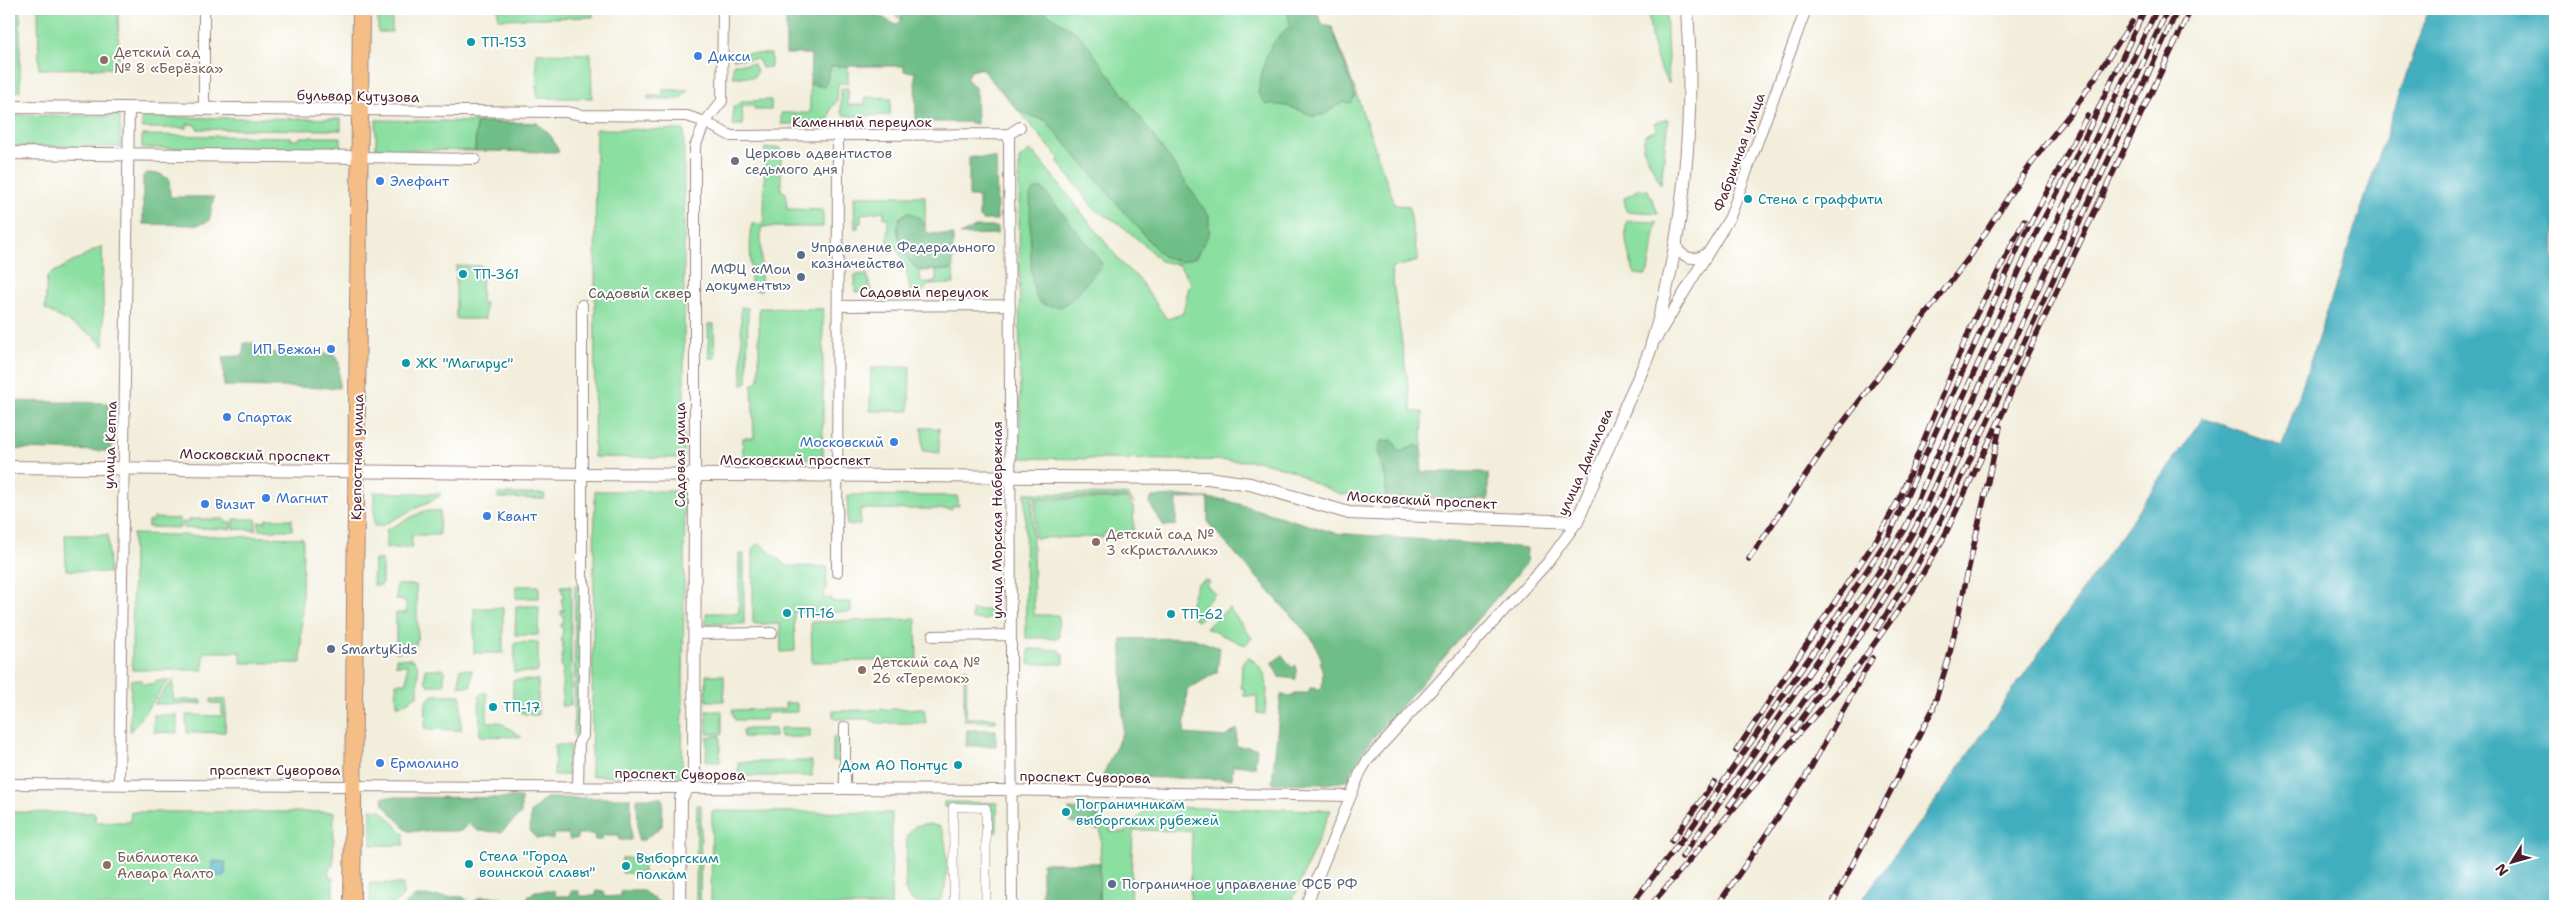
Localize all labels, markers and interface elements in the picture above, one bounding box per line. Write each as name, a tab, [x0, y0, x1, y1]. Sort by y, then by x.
place label: ТП-153	[481, 33, 527, 51]
marker: ТП-153	[465, 36, 477, 48]
place label: Детский сад № 8 «Берёзка»	[114, 43, 223, 77]
place label: Дикси	[708, 47, 751, 65]
marker: Дикси	[692, 50, 704, 62]
marker: Детский сад № 8 «Берёзка»	[98, 54, 110, 66]
street label: бульвар Кутузова	[296, 86, 420, 106]
street label: Фабричная улица	[1709, 90, 1769, 214]
street label: Каменный переулок	[792, 113, 932, 131]
place label: Церковь адвентистов седьмого дня	[745, 144, 892, 178]
marker: Церковь адвентистов седьмого дня	[729, 155, 741, 167]
place label: Элефант	[390, 172, 450, 190]
marker: Элефант	[374, 175, 386, 187]
place label: Стена с граффити	[1758, 190, 1883, 208]
marker: Стена с граффити	[1742, 193, 1754, 205]
place label: Управление Федерального казначейства	[811, 238, 995, 272]
marker: Управление Федерального казначейства	[795, 249, 807, 261]
place label: МФЦ «Мои документы»	[706, 260, 791, 294]
place label: ТП-361	[473, 265, 519, 283]
marker: ТП-361	[457, 268, 469, 280]
marker: МФЦ «Мои документы»	[795, 271, 807, 283]
street label: Садовый переулок	[859, 283, 989, 301]
park label: Садовый сквер	[588, 284, 692, 302]
place label: ИП Бежан	[253, 340, 321, 358]
marker: ИП Бежан	[325, 343, 337, 355]
place label: ЖК "Магирус"	[416, 354, 513, 372]
marker: ЖК "Магирус"	[400, 357, 412, 369]
street label: Крепостная улица	[347, 393, 367, 520]
street label: улица Кеппа	[99, 400, 121, 489]
street label: Садовая улица	[671, 402, 689, 508]
street label: улица Данилова	[1553, 405, 1617, 519]
place label: Спартак	[237, 408, 293, 426]
marker: Спартак	[221, 411, 233, 423]
street label: улица Морская Набережная	[988, 421, 1006, 619]
place label: Московский	[800, 433, 884, 451]
marker: Московский	[888, 436, 900, 448]
street label: Московский проспект	[180, 445, 331, 465]
street label: Московский проспект	[720, 451, 871, 469]
street label: Московский проспект	[1346, 487, 1499, 513]
place label: Магнит	[276, 489, 329, 507]
marker: Магнит	[260, 492, 272, 504]
place label: Визит	[215, 495, 256, 513]
marker: Визит	[199, 498, 211, 510]
place label: Квант	[497, 507, 538, 525]
marker: Квант	[481, 510, 493, 522]
place label: Детский сад № 3 «Кристаллик»	[1106, 525, 1218, 559]
marker: Детский сад № 3 «Кристаллик»	[1090, 536, 1102, 548]
place label: ТП-16	[797, 604, 835, 622]
place label: ТП-62	[1181, 605, 1223, 623]
marker: ТП-16	[781, 607, 793, 619]
marker: ТП-62	[1165, 608, 1177, 620]
place label: SmartyKids	[341, 640, 418, 658]
marker: SmartyKids	[325, 643, 337, 655]
place label: Детский сад № 26 «Теремок»	[872, 653, 980, 687]
marker: Детский сад № 26 «Теремок»	[856, 664, 868, 676]
place label: ТП-17	[503, 698, 540, 716]
marker: ТП-17	[487, 701, 499, 713]
place label: Ермолино	[390, 754, 459, 772]
place label: Дом АО Понтус	[841, 756, 948, 774]
marker: Ермолино	[374, 757, 386, 769]
marker: Дом АО Понтус	[952, 759, 964, 771]
street label: проспект Суворова	[209, 761, 341, 779]
street label: проспект Суворова	[614, 764, 746, 784]
street label: проспект Суворова	[1019, 767, 1151, 787]
place label: Пограничникам выборгских рубежей	[1076, 795, 1219, 829]
marker: Пограничникам выборгских рубежей	[1060, 806, 1072, 818]
north arrow	[2486, 838, 2536, 888]
place label: Стела "Город воинской славы"	[479, 847, 595, 881]
place label: Библиотека Алвара Аалто	[117, 848, 214, 882]
place label: Выборгским полкам	[636, 849, 719, 883]
marker: Стела "Город воинской славы"	[463, 858, 475, 870]
marker: Библиотека Алвара Аалто	[101, 859, 113, 871]
marker: Выборгским полкам	[620, 860, 632, 872]
text: N	[2491, 860, 2512, 880]
place label: Пограничное управление ФСБ РФ	[1122, 875, 1357, 893]
marker: Пограничное управление ФСБ РФ	[1106, 878, 1118, 890]

